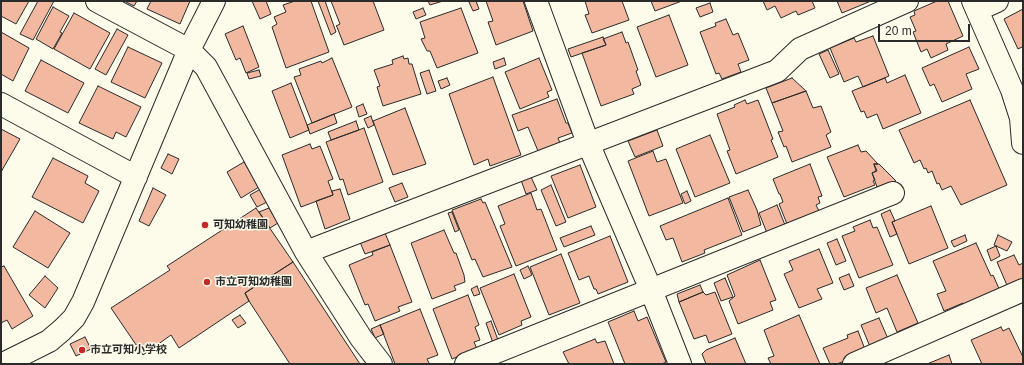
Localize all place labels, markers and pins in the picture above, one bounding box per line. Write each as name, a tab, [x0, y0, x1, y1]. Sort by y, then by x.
place label: 可知幼稚園	[213, 218, 268, 232]
marker: 可知幼稚園	[200, 220, 210, 230]
place label: 市立可知幼稚園	[215, 275, 292, 289]
marker: 市立可知幼稚園	[202, 277, 212, 287]
place label: 市立可知小学校	[90, 343, 167, 357]
marker: 市立可知小学校	[77, 345, 87, 355]

